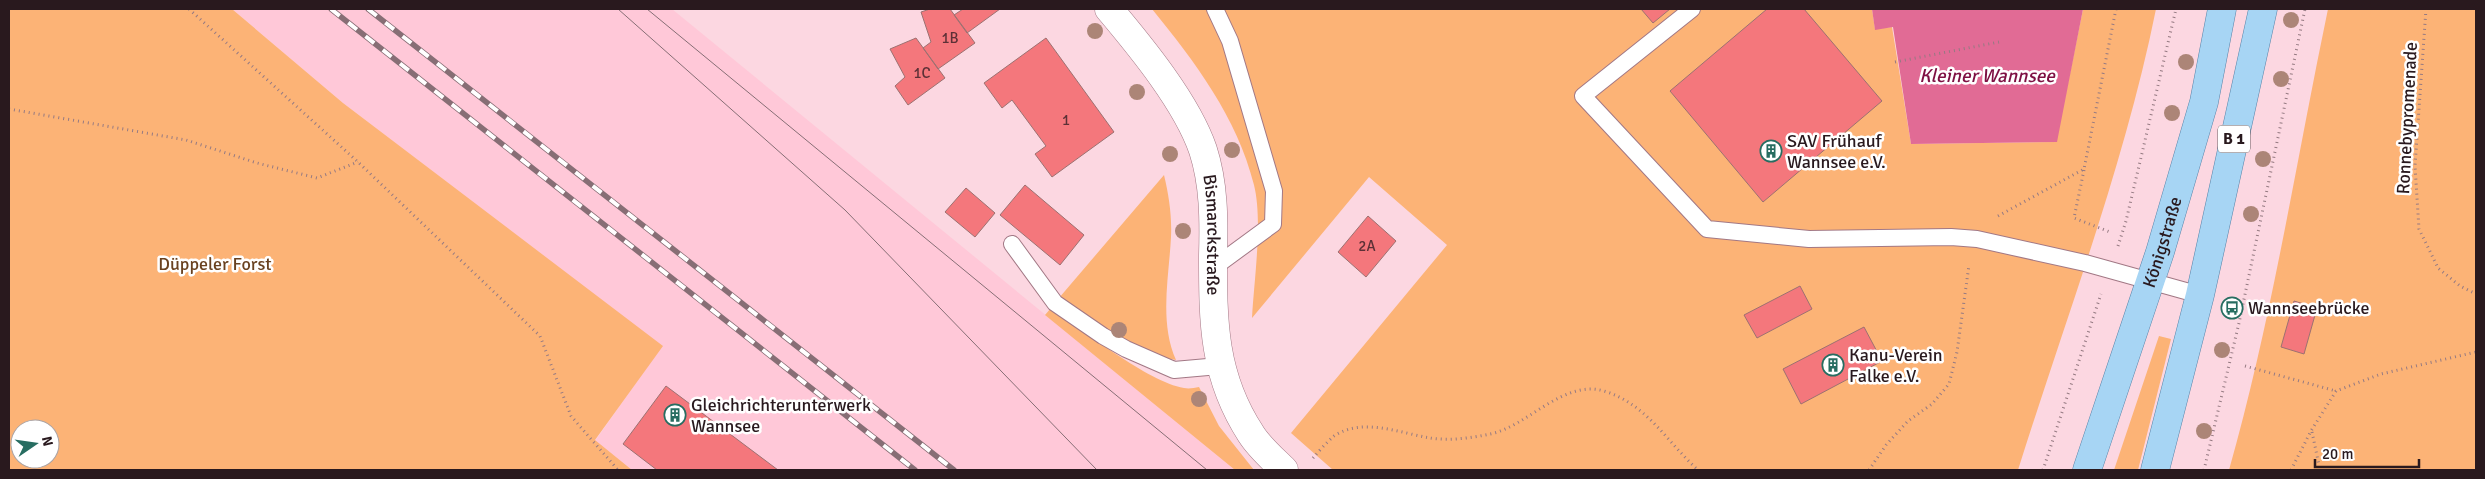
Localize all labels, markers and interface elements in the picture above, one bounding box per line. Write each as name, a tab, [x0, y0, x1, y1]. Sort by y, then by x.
house number: 1B	[941, 29, 959, 47]
street label: Ronnebypromenade	[2392, 41, 2422, 195]
house number: 1C	[913, 64, 931, 82]
water label: Kleiner Wannsee	[1919, 64, 2056, 88]
house number: 1	[1062, 111, 1070, 129]
road number: B 1	[2218, 126, 2250, 152]
place label: SAV Frühauf Wannsee e.V.	[1787, 130, 1886, 173]
building icon: SAV Frühauf Wannsee e.V.	[1759, 139, 1783, 163]
street label: Bismarckstraße	[1198, 173, 1224, 296]
street label: Königstraße	[2138, 194, 2187, 291]
house number: 2A	[1358, 237, 1376, 255]
park label: Düppeler Forst	[158, 253, 272, 275]
bus stop icon: Wannseebrücke	[2220, 296, 2244, 320]
place label: Wannseebrücke	[2248, 297, 2369, 319]
place label: Kanu-Verein Falke e.V.	[1849, 344, 1943, 387]
building icon: Kanu-Verein Falke e.V.	[1821, 353, 1845, 377]
place label: Gleichrichterunterwerk Wannsee	[691, 394, 871, 437]
building icon: Gleichrichterunterwerk Wannsee	[663, 403, 687, 427]
north arrow	[10, 419, 60, 469]
text: N	[38, 435, 57, 448]
scale bar	[2315, 436, 2419, 468]
text: 20 m	[2322, 445, 2353, 463]

